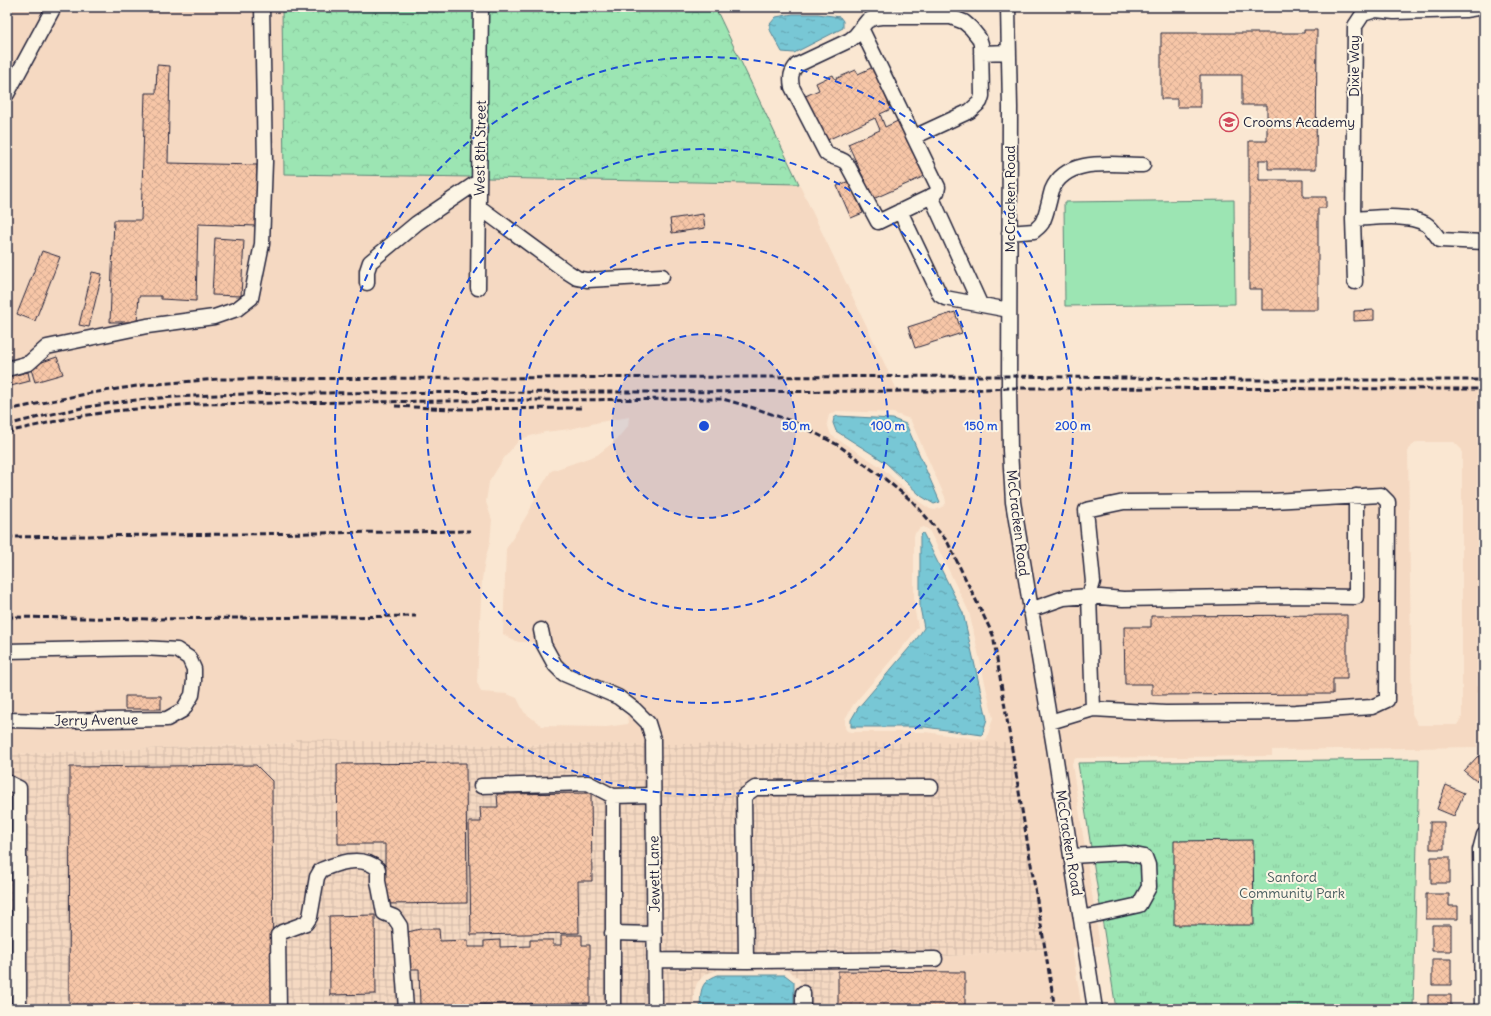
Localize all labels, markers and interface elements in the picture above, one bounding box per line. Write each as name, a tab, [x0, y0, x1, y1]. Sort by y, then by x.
street label: Dixie Way	[1345, 35, 1363, 97]
street label: West 8th Street	[470, 100, 490, 196]
school or university icon: Crooms Academy	[1218, 111, 1240, 133]
place label: Crooms Academy	[1243, 113, 1355, 131]
street label: McCracken Road	[1001, 146, 1019, 252]
text: 50 m	[782, 418, 811, 433]
text: 100 m	[871, 418, 905, 433]
text: 150 m	[965, 418, 998, 433]
text: 200 m	[1055, 418, 1091, 433]
centre of rings	[697, 419, 711, 433]
street label: McCracken Road	[1003, 469, 1033, 577]
street label: Jerry Avenue	[54, 710, 138, 730]
street label: McCracken Road	[1052, 789, 1086, 897]
street label: Jewett Lane	[644, 835, 664, 913]
park label: Sanford Community Park	[1239, 868, 1345, 902]

